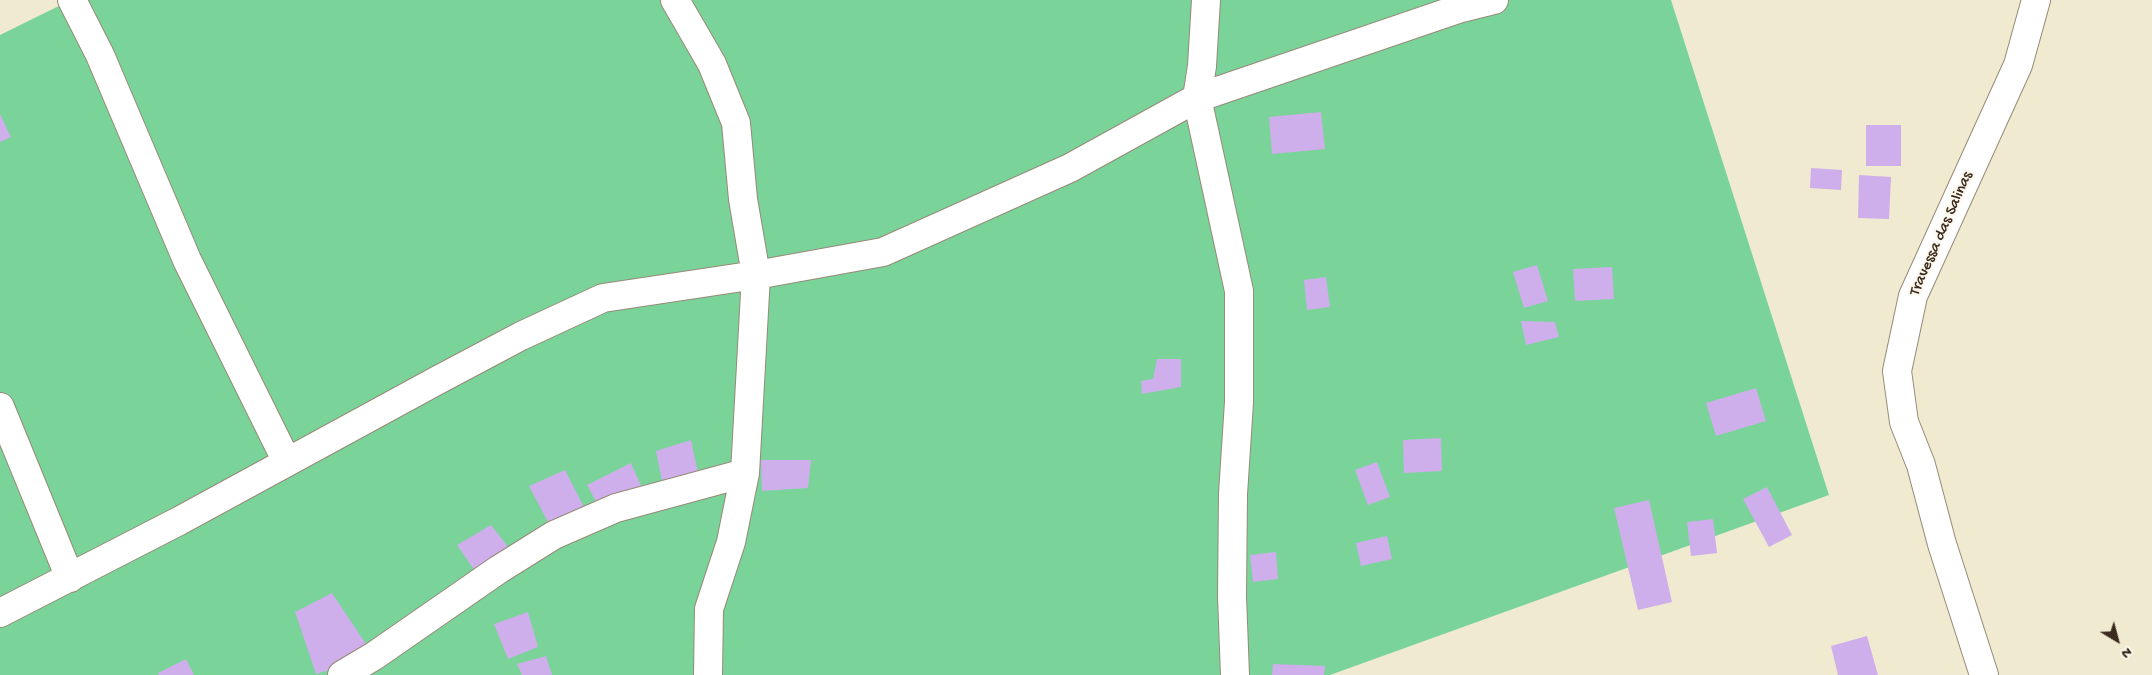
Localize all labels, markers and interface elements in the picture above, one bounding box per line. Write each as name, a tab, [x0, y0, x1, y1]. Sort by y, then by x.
street label: Travessa das Salinas	[1906, 169, 1978, 299]
north arrow	[2092, 615, 2142, 665]
text: N	[2118, 643, 2135, 662]

